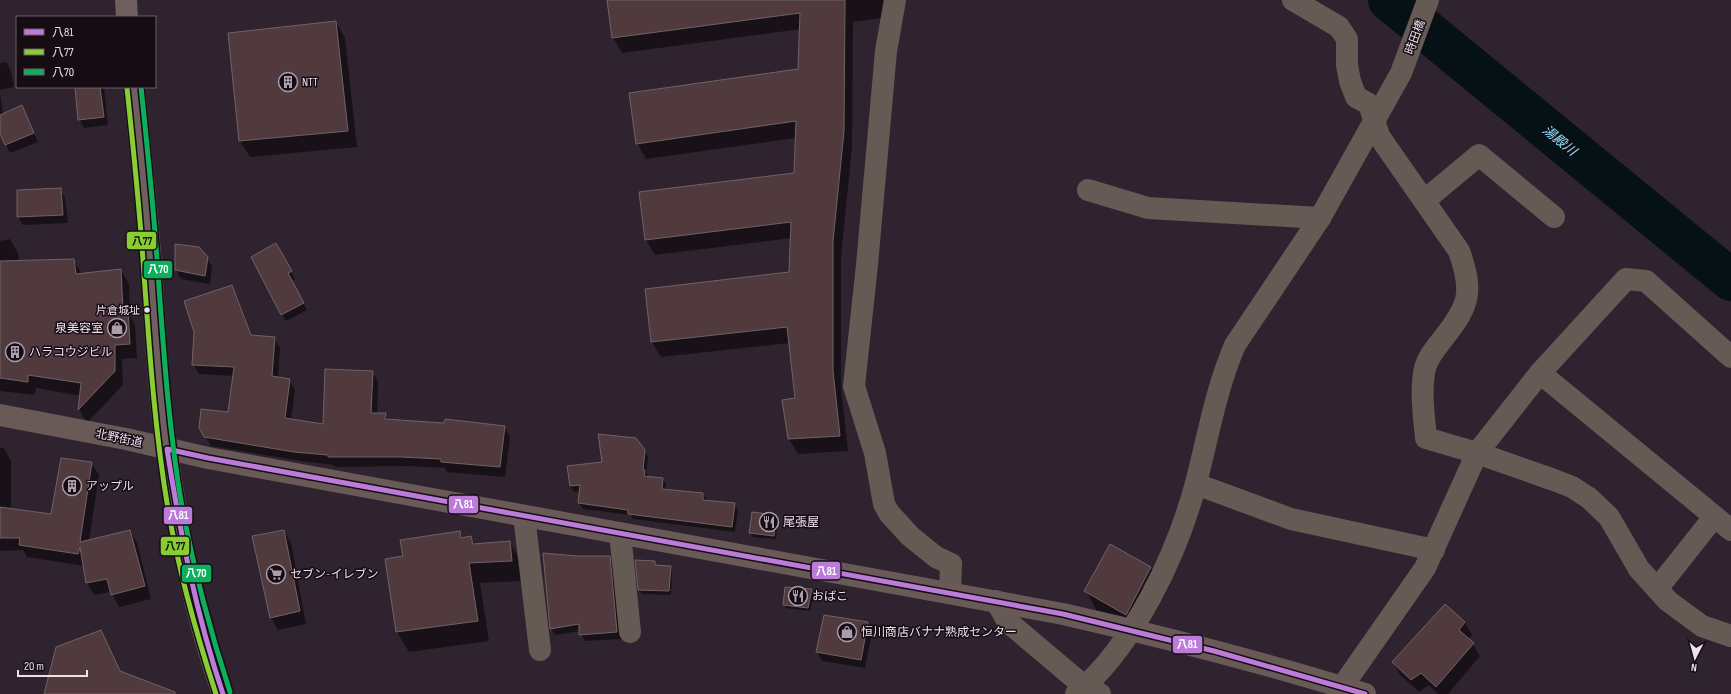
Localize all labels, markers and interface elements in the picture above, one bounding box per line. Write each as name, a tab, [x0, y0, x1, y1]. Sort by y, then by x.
legend	[16, 16, 156, 88]
street label: 時田橋	[1402, 18, 1429, 57]
text: 八81	[52, 25, 74, 40]
text: 八77	[52, 45, 74, 60]
text: 八70	[52, 65, 74, 80]
building icon: NTT	[277, 71, 299, 93]
place label: NTT	[302, 75, 318, 90]
water label: 湯殿川	[1539, 122, 1581, 161]
line badge: 八77	[126, 231, 157, 250]
text: 八77	[132, 235, 153, 248]
line badge: 八70	[143, 260, 173, 279]
text: 八70	[148, 263, 169, 276]
place label: 片倉城址	[96, 304, 140, 317]
marker: 片倉城址	[142, 305, 152, 315]
shop icon: 泉美容室	[106, 317, 128, 339]
place label: 泉美容室	[55, 321, 103, 336]
building icon: ハラコウジビル	[4, 341, 26, 363]
place label: ハラコウジビル	[29, 345, 113, 360]
street label: 北野街道	[94, 426, 144, 451]
building icon: アップル	[61, 475, 83, 497]
place label: アップル	[86, 479, 134, 494]
line badge: 八81	[448, 495, 479, 514]
text: 八81	[453, 498, 474, 511]
line badge: 八81	[163, 506, 193, 525]
text: 八81	[168, 509, 189, 522]
restaurant icon: 尾張屋	[758, 511, 780, 533]
place label: 尾張屋	[783, 515, 819, 530]
line badge: 八77	[160, 536, 190, 556]
text: 八77	[165, 540, 186, 553]
line badge: 八81	[811, 561, 841, 580]
supermarket icon: セブン-イレブン	[265, 563, 287, 585]
line badge: 八70	[181, 564, 212, 583]
text: 八81	[816, 565, 837, 578]
text: 八70	[186, 567, 207, 580]
place label: セブン-イレブン	[290, 567, 378, 582]
restaurant icon: おばこ	[787, 585, 809, 607]
place label: おばこ	[812, 589, 848, 604]
shop icon: 恒川商店バナナ熟成センター	[836, 621, 858, 643]
place label: 恒川商店バナナ熟成センター	[861, 625, 1017, 640]
line badge: 八81	[1172, 635, 1203, 654]
text: 八81	[1177, 638, 1198, 651]
north arrow	[1675, 638, 1715, 678]
scale bar	[18, 652, 87, 678]
text: 20 m	[24, 659, 44, 674]
text: N	[1690, 661, 1698, 674]

